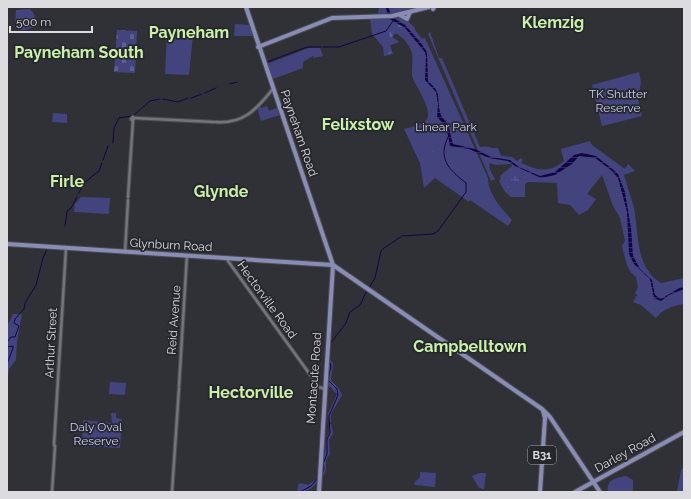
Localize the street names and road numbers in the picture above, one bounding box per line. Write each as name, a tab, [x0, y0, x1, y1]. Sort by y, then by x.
street label: Payneham Road	[278, 88, 320, 178]
street label: Glynburn Road	[129, 236, 213, 254]
street label: Hectorville Road	[234, 259, 300, 341]
street label: Reid Avenue	[165, 285, 183, 355]
street label: Arthur Street	[42, 307, 60, 379]
street label: Montacute Road	[304, 332, 324, 424]
street label: Darley Road	[592, 431, 658, 475]
road number: B31	[528, 446, 556, 464]

